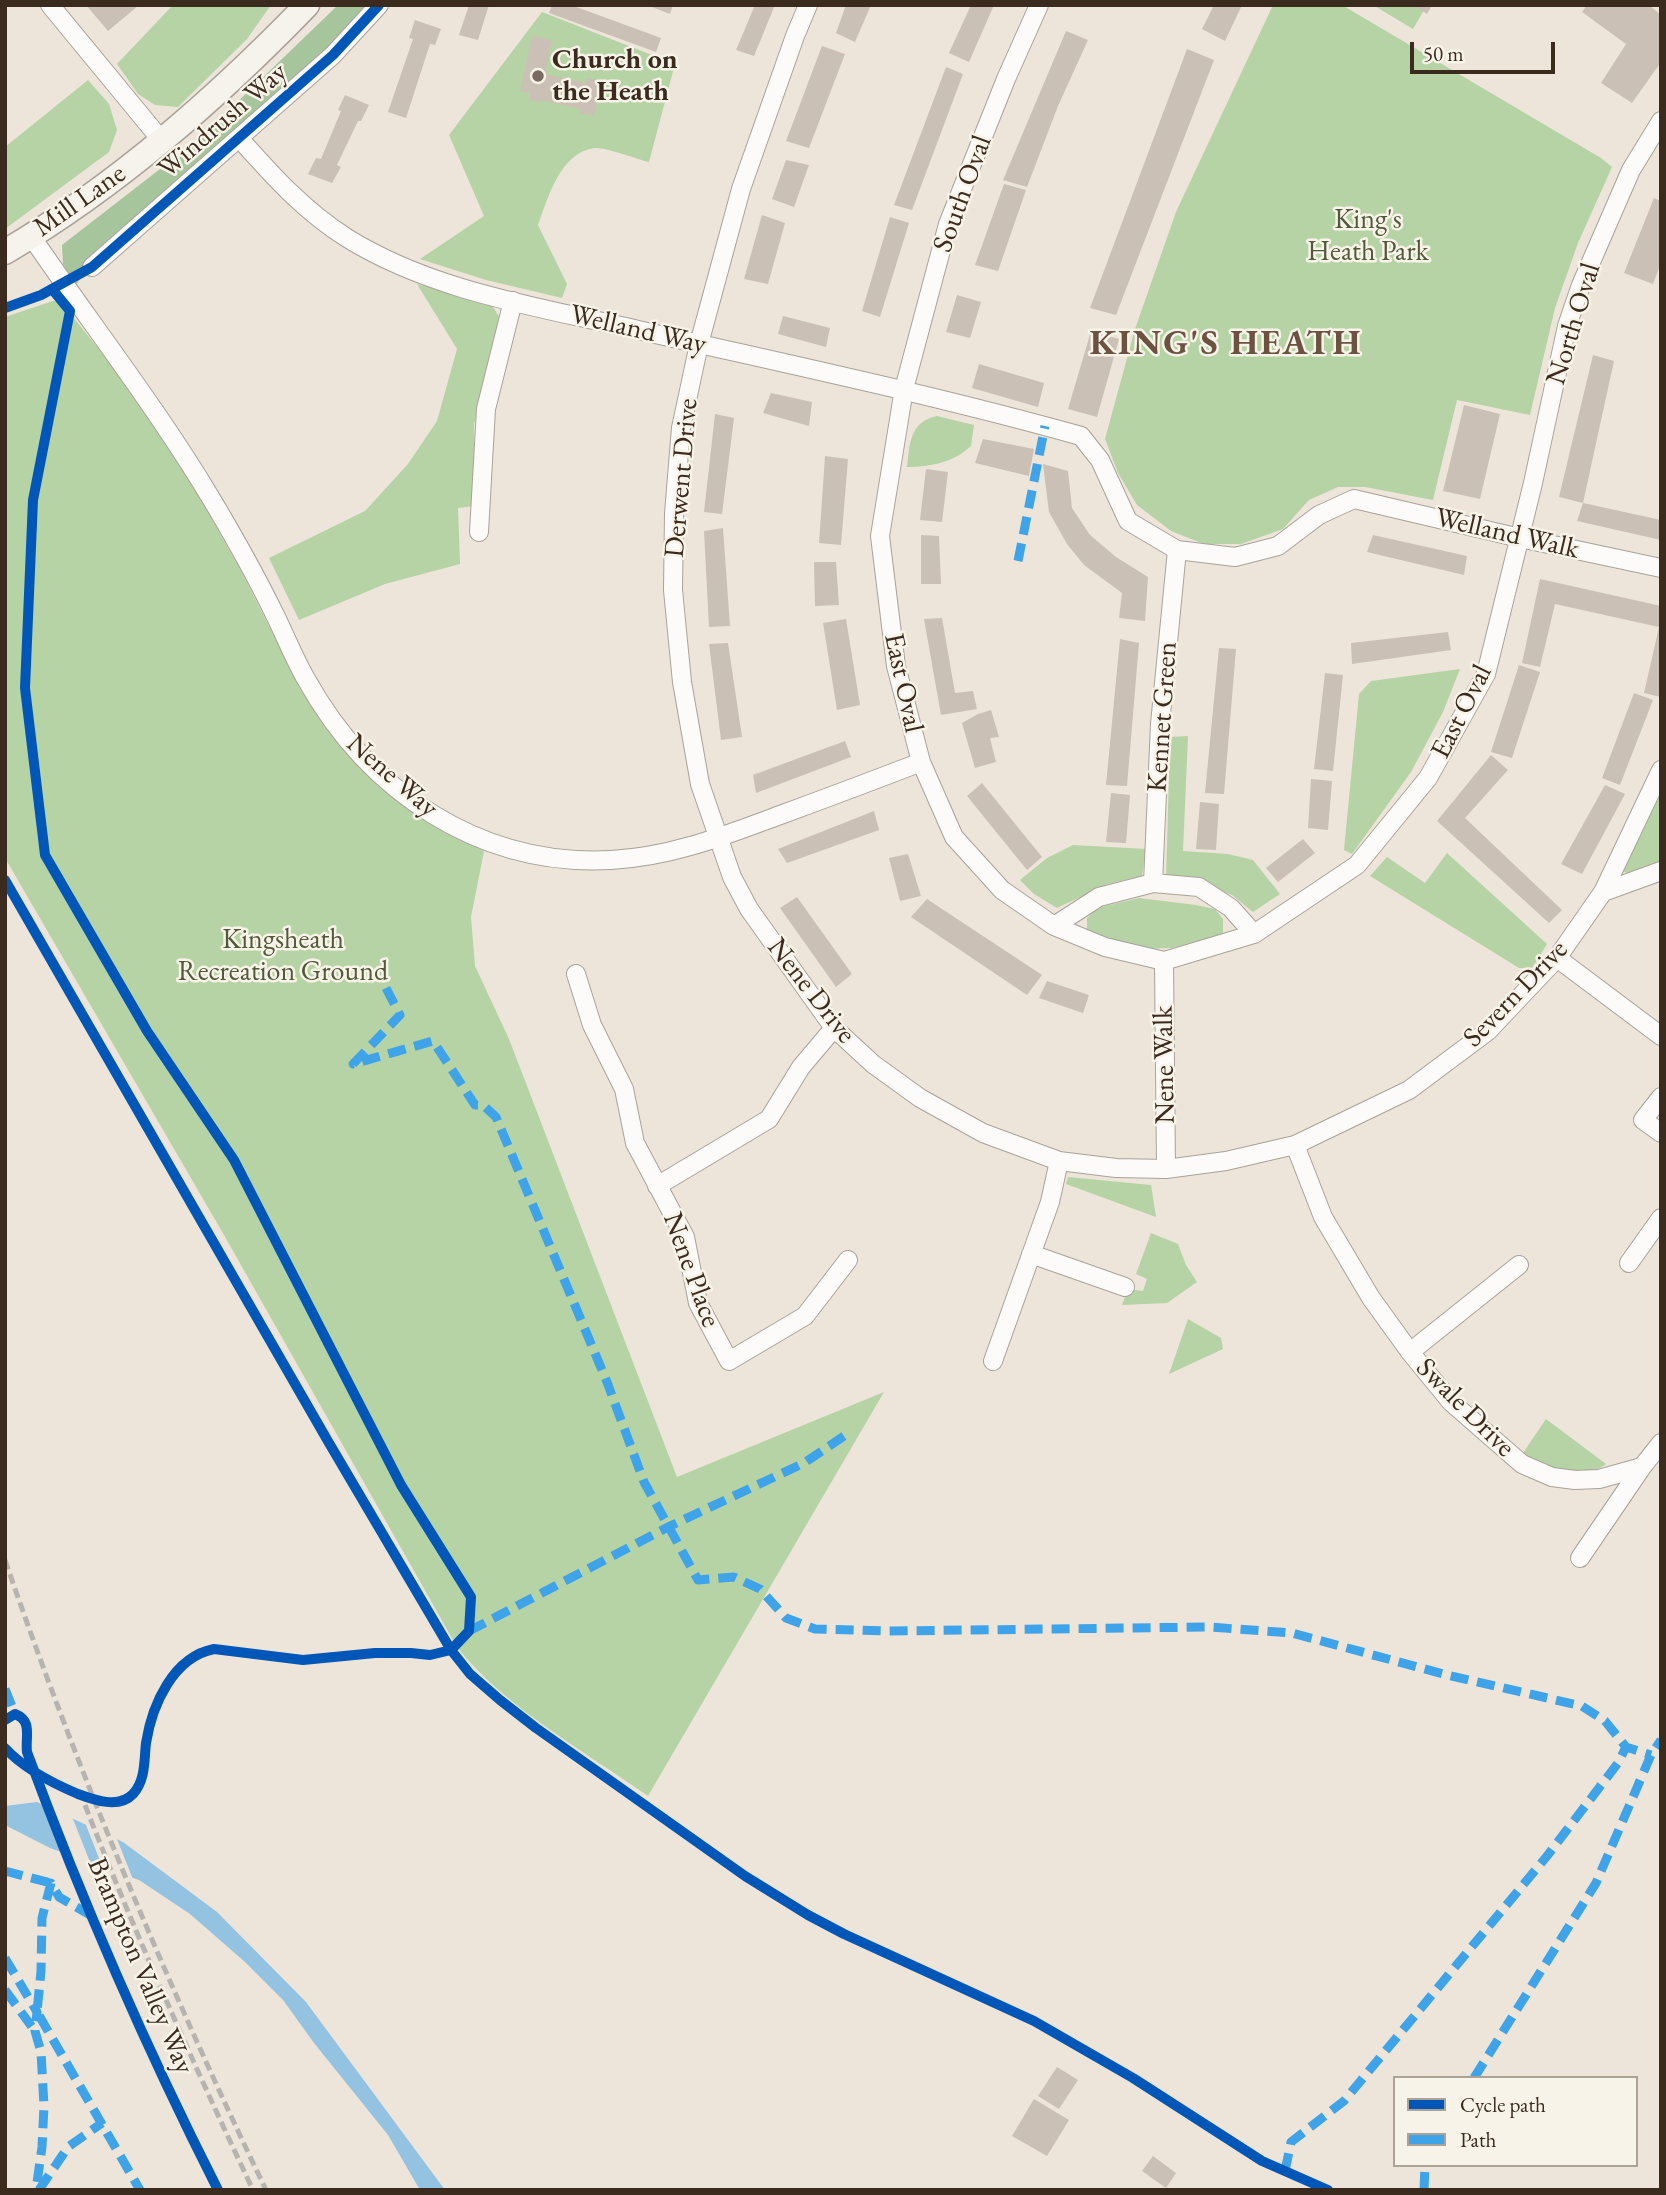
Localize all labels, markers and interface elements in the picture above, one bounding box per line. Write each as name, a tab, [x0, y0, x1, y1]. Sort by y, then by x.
scale bar	[1414, 28, 1559, 72]
text: 50 m	[1423, 40, 1464, 67]
place label: Church on the Heath	[552, 43, 678, 109]
street label: Windrush Way	[152, 56, 294, 186]
marker: Church on the Heath	[530, 68, 546, 84]
street label: South Oval	[926, 131, 1000, 257]
street label: Mill Lane	[28, 157, 132, 245]
park label: King's Heath Park	[1307, 203, 1429, 269]
street label: North Oval	[1540, 259, 1608, 389]
street label: Welland Way	[567, 298, 709, 362]
district label: KING'S HEATH	[1091, 323, 1361, 365]
street label: Derwent Drive	[658, 397, 706, 559]
street label: Welland Walk	[1432, 501, 1582, 567]
street label: East Oval	[876, 630, 930, 736]
street label: Kennet Green	[1141, 641, 1185, 793]
street label: East Oval	[1424, 659, 1500, 765]
street label: Nene Way	[339, 727, 445, 825]
park label: Kingsheath Recreation Ground	[178, 923, 388, 989]
street label: Nene Drive	[760, 932, 862, 1050]
street label: Severn Drive	[1457, 933, 1575, 1055]
street label: Nene Walk	[1147, 1006, 1183, 1124]
street label: Nene Place	[655, 1208, 727, 1332]
street label: Swale Drive	[1409, 1352, 1521, 1464]
street label: Brampton Valley Way	[79, 1853, 201, 2079]
legend	[1393, 2076, 1638, 2167]
text: Cycle path	[1460, 2091, 1546, 2118]
text: Path	[1460, 2126, 1496, 2153]

